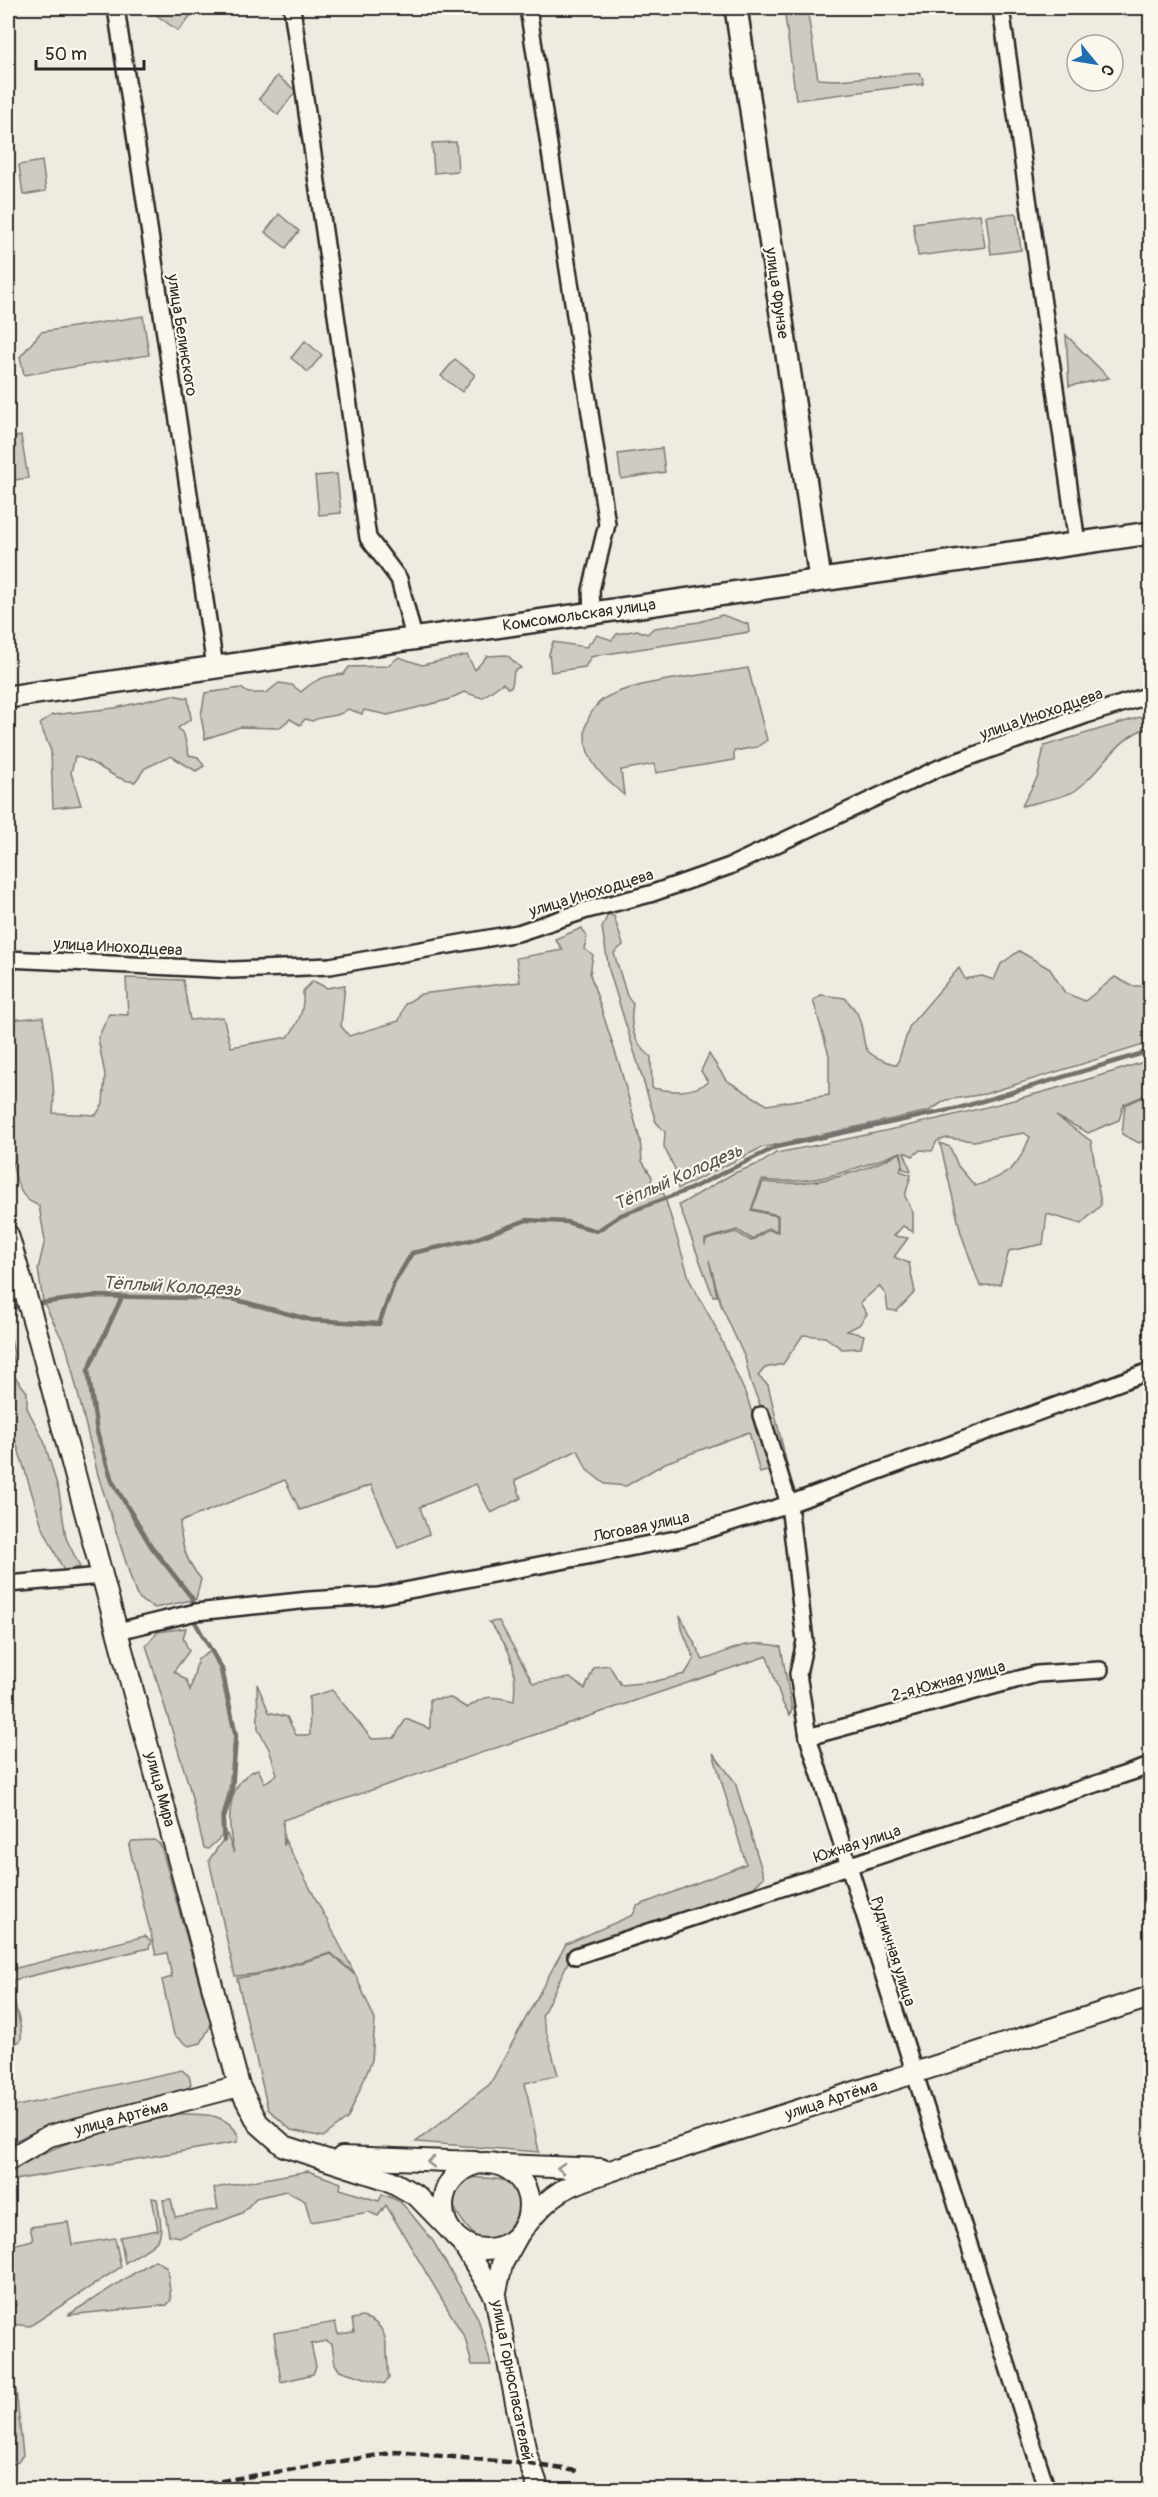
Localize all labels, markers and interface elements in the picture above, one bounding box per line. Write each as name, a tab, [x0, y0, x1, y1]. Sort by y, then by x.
scale bar	[36, 33, 144, 71]
north arrow	[1065, 33, 1125, 93]
text: 50 m	[45, 43, 87, 66]
text: С	[1096, 61, 1118, 79]
street label: улица Фрунзе	[761, 245, 793, 340]
street label: улица Белинского	[162, 272, 202, 398]
street label: Комсомольская улица	[501, 594, 657, 636]
street label: улица Иноходцева	[976, 684, 1106, 745]
street label: улица Иноходцева	[526, 865, 656, 922]
street label: улица Иноходцева	[52, 934, 183, 960]
water label: Тёплый Колодезь	[610, 1139, 747, 1216]
water label: Тёплый Колодезь	[102, 1271, 242, 1302]
street label: Логовая улица	[590, 1507, 691, 1547]
street label: 2-я Южная улица	[889, 1656, 1007, 1706]
street label: улица Мира	[140, 1749, 180, 1829]
street label: Южная улица	[811, 1820, 903, 1867]
street label: Рудничная улица	[866, 1894, 920, 2009]
street label: улица Артёма	[782, 2076, 880, 2125]
street label: улица Артёма	[71, 2096, 170, 2140]
one-way arrow	[427, 2156, 436, 2168]
one-way arrow	[557, 2162, 566, 2175]
street label: улица Горноспасателей	[486, 2297, 537, 2462]

